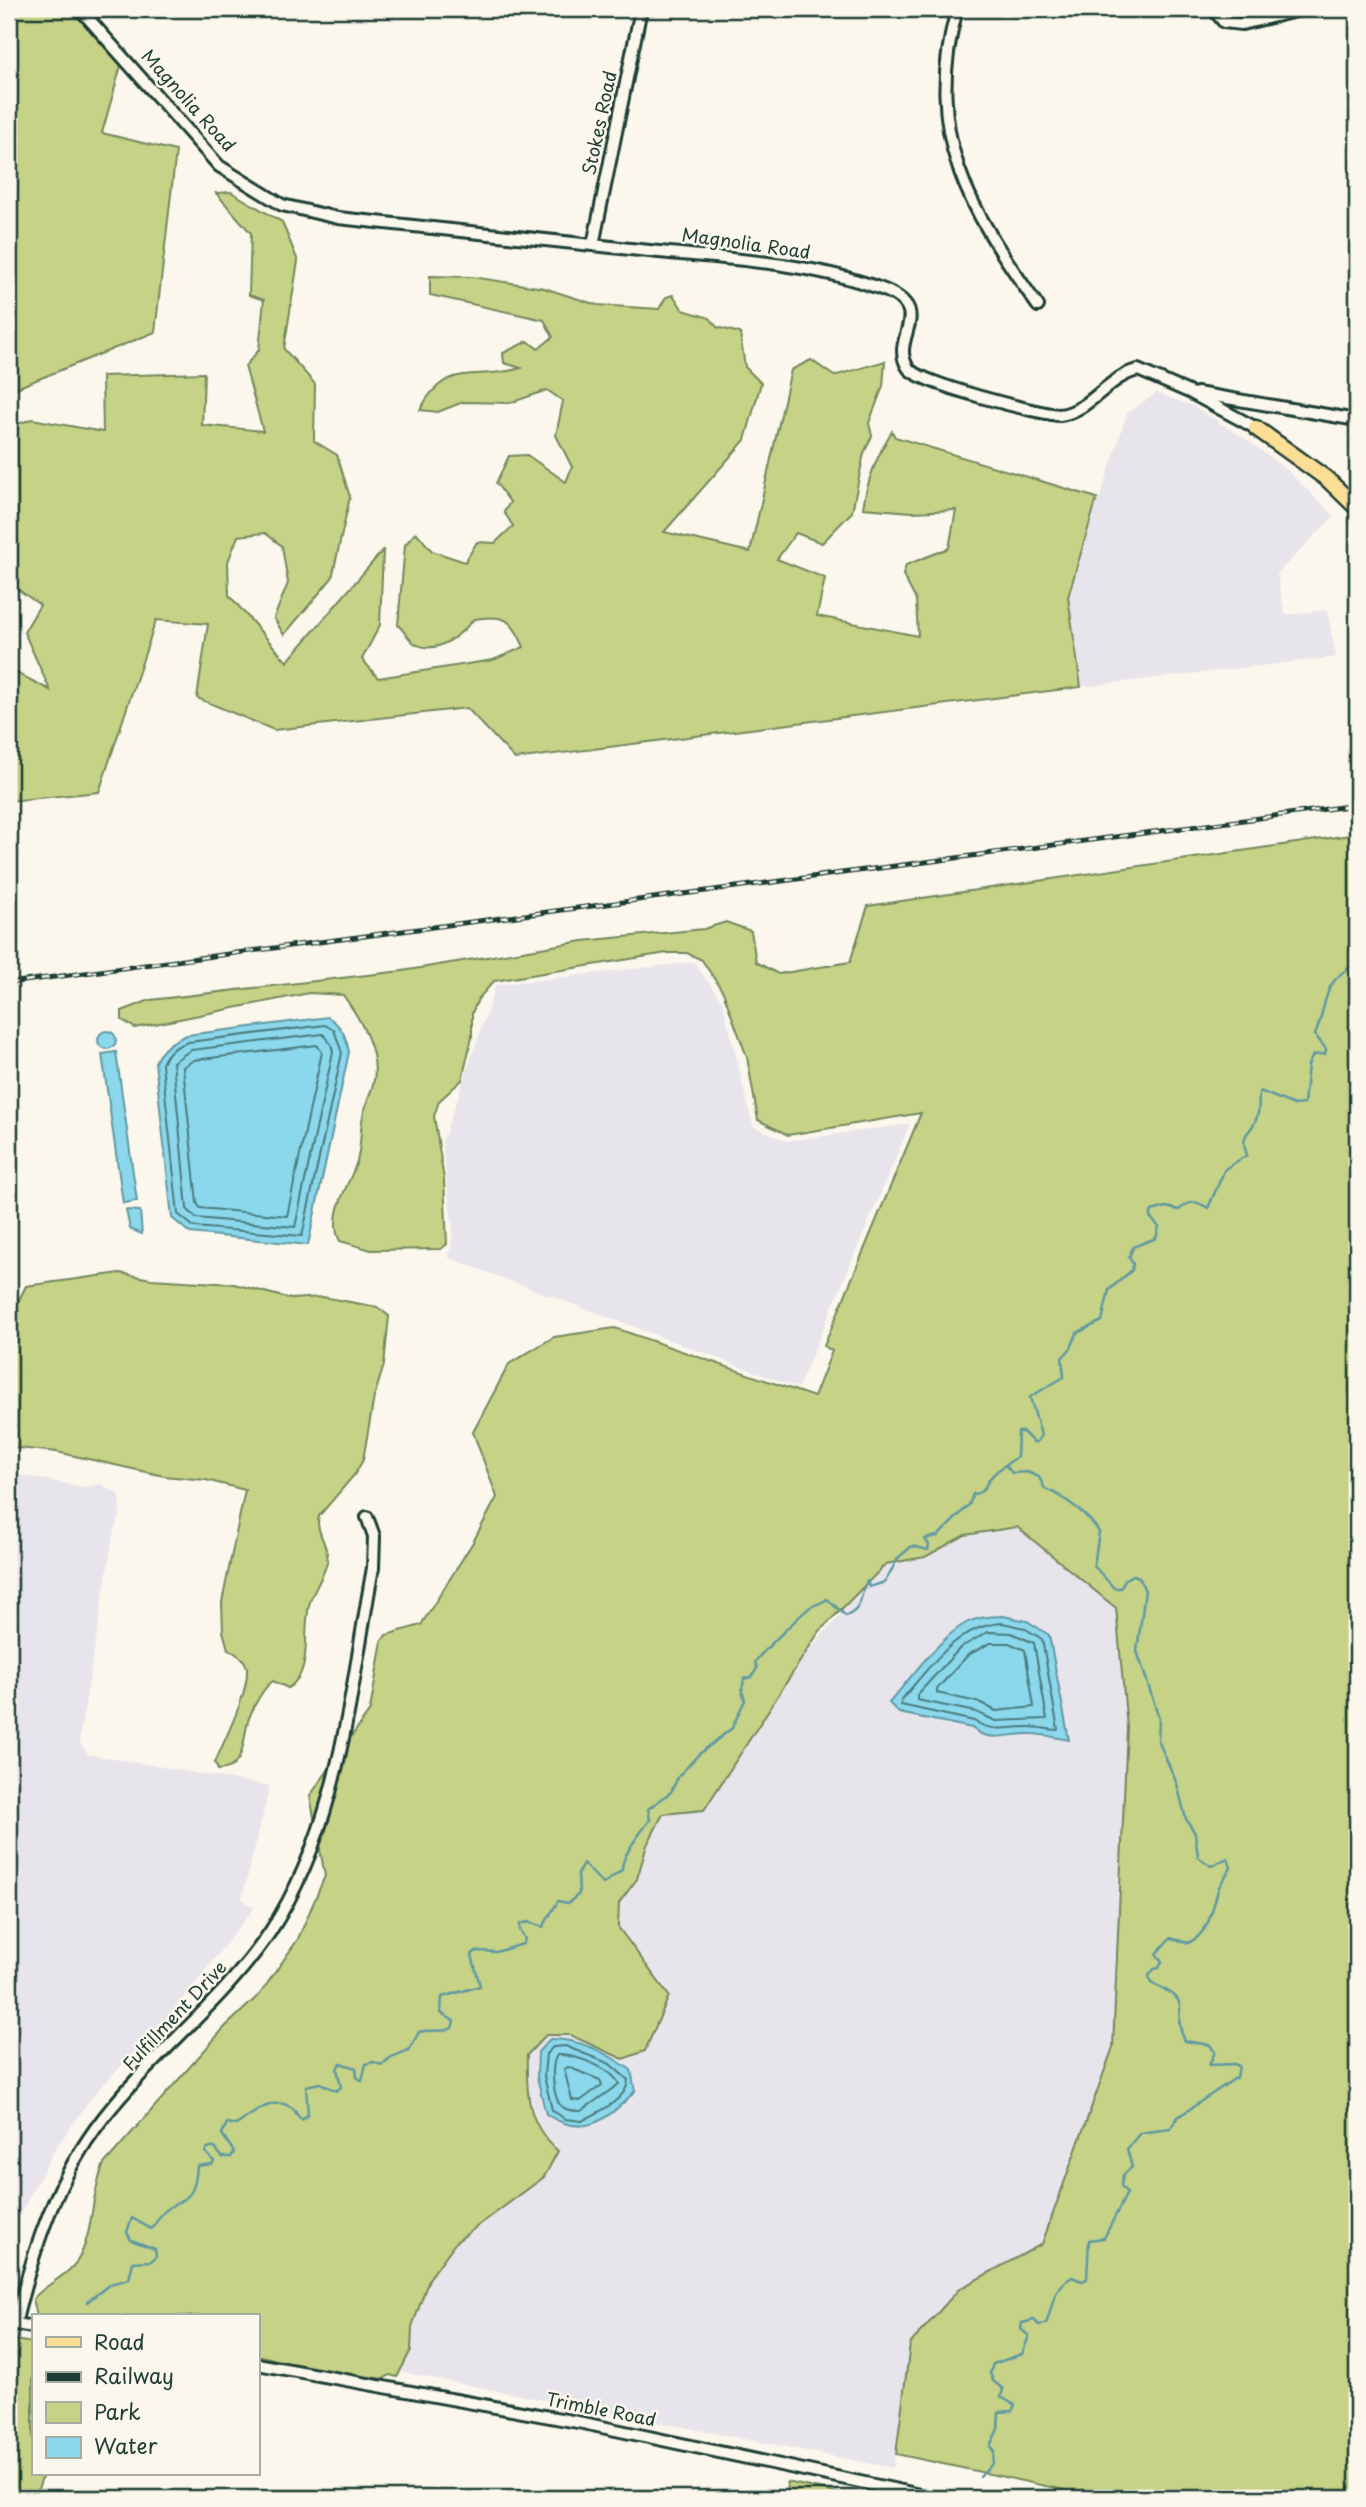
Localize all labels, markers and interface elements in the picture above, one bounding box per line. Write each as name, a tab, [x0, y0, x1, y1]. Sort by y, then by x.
street label: Magnolia Road	[136, 43, 243, 157]
street label: Stokes Road	[574, 68, 623, 177]
street label: Magnolia Road	[680, 220, 812, 265]
street label: Fulfillment Drive	[116, 1954, 232, 2076]
legend	[32, 2314, 259, 2476]
text: Road	[94, 2325, 145, 2357]
text: Railway	[94, 2359, 174, 2391]
street label: Trimble Road	[544, 2385, 659, 2432]
text: Park	[94, 2395, 141, 2427]
text: Water	[94, 2429, 158, 2461]

